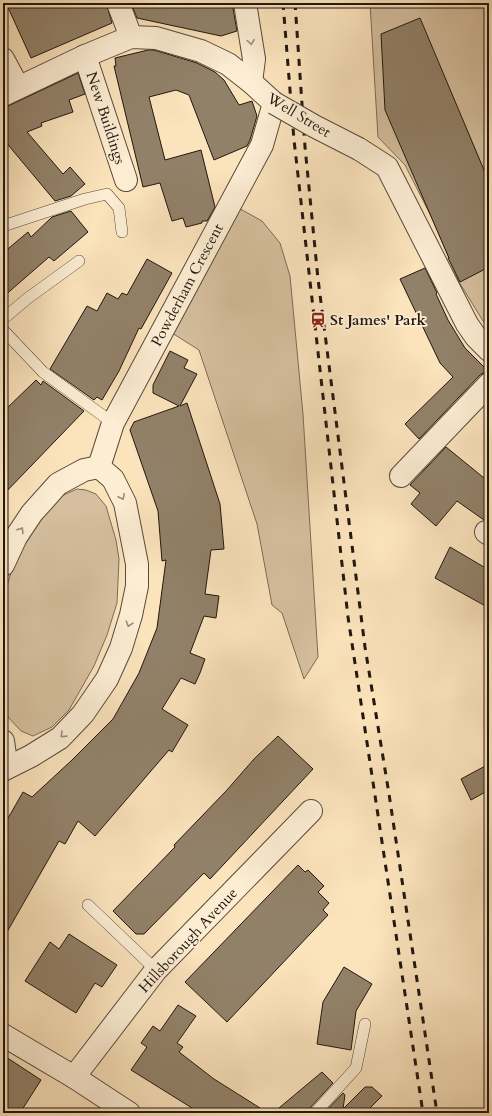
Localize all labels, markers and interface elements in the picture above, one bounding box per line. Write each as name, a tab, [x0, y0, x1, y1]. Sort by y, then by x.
one-way arrow	[246, 38, 255, 45]
street label: New Buildings	[82, 69, 130, 167]
street label: Well Street	[263, 88, 335, 142]
street label: Powderham Crescent	[146, 220, 228, 350]
place label: St James' Park	[330, 310, 426, 330]
station icon: St James' Park	[309, 311, 327, 329]
one-way arrow	[117, 493, 125, 500]
one-way arrow	[16, 528, 23, 535]
one-way arrow	[125, 621, 134, 628]
one-way arrow	[60, 730, 68, 738]
street label: Hillsborough Avenue	[134, 883, 242, 997]

